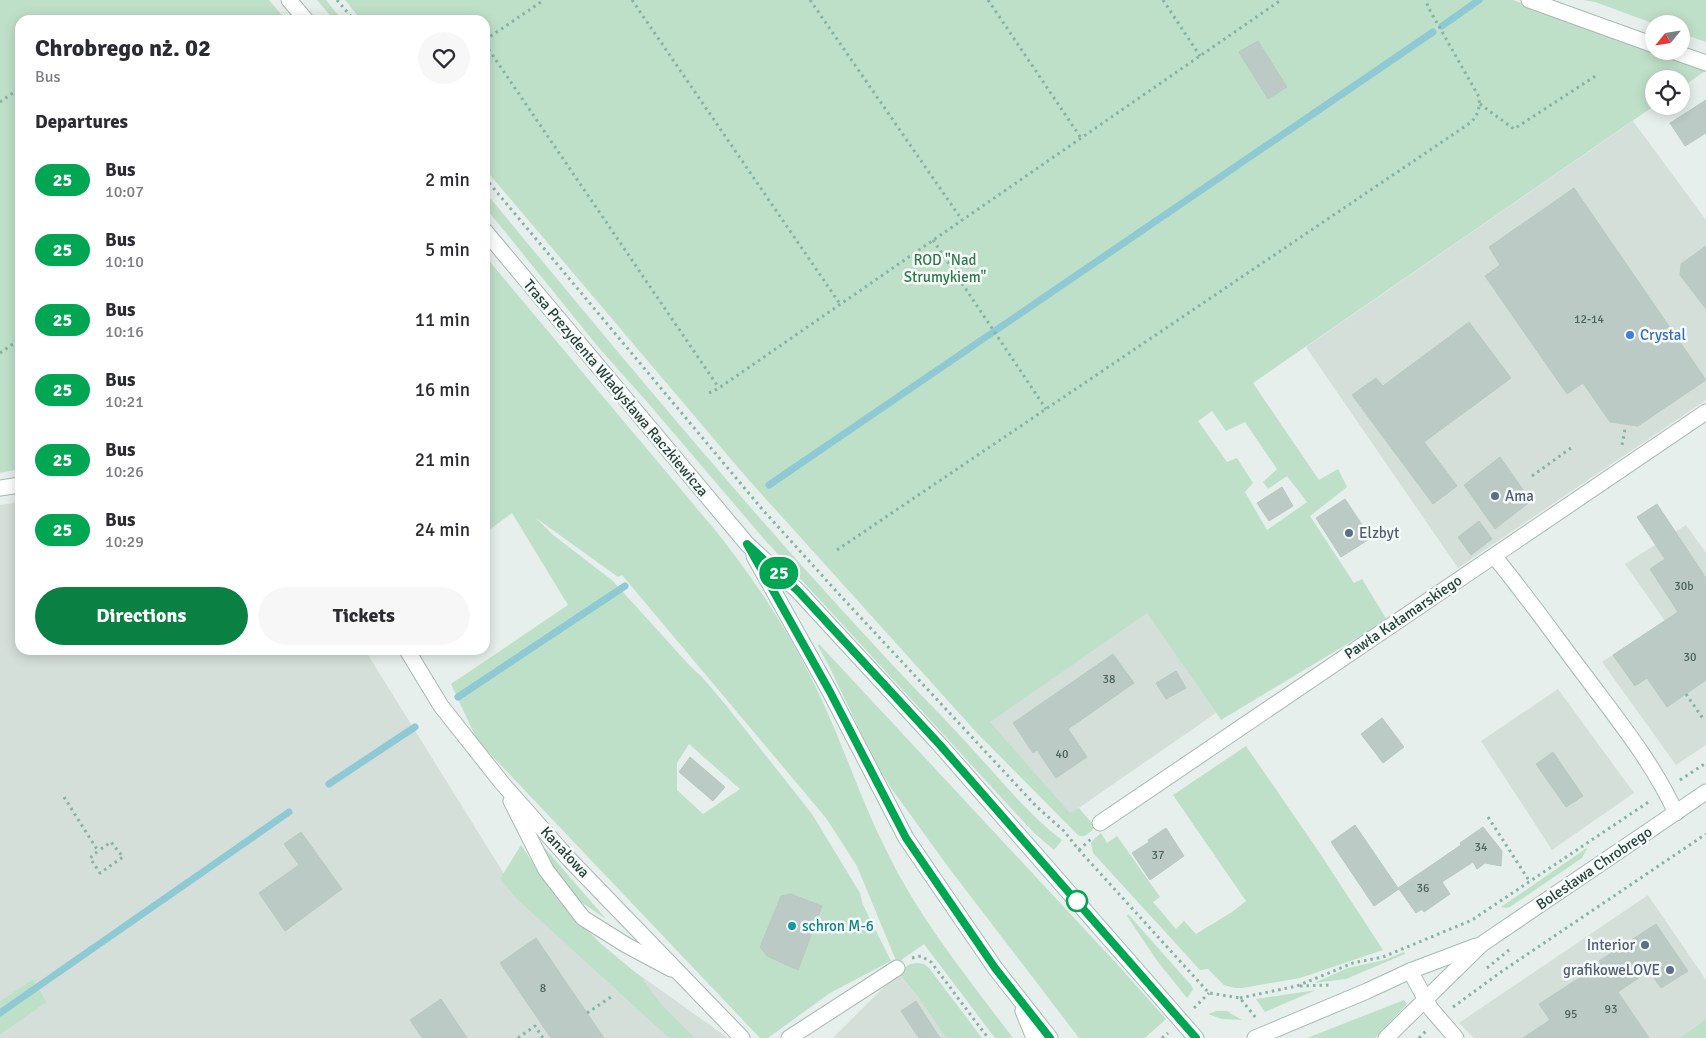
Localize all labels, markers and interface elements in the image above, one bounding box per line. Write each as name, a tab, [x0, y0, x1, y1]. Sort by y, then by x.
north arrow	[1645, 15, 1690, 60]
map controls	[1645, 15, 1690, 115]
button: heart	[418, 32, 470, 84]
text: Chrobrego nż. 02	[35, 33, 211, 63]
text: Bus	[35, 67, 60, 87]
button: locate	[1645, 70, 1690, 115]
text: Departures	[35, 110, 128, 134]
text: Bus	[105, 158, 136, 182]
text: 2 min	[425, 168, 470, 192]
text: 25	[53, 169, 72, 191]
text: 10:07	[105, 182, 144, 202]
text: Bus	[105, 228, 136, 252]
text: 5 min	[425, 238, 470, 262]
text: 25	[53, 239, 72, 261]
park label: ROD "Nad Strumykiem"	[904, 251, 987, 286]
text: 10:10	[105, 252, 144, 272]
street label: Trasa Prezydenta Władysława Raczkiewicza	[520, 276, 712, 500]
text: Bus	[105, 298, 136, 322]
text: 11 min	[415, 308, 470, 332]
text: 25	[53, 309, 72, 331]
house number: 12-14	[1574, 312, 1605, 327]
text: 10:16	[105, 322, 144, 342]
place label: Crystal	[1640, 326, 1686, 344]
marker: Crystal	[1624, 329, 1636, 341]
text: Bus	[105, 368, 136, 392]
text: 16 min	[415, 378, 470, 402]
text: 25	[53, 379, 72, 401]
text: 10:21	[105, 392, 144, 412]
text: Bus	[105, 438, 136, 462]
text: 21 min	[415, 448, 470, 472]
text: 25	[53, 449, 72, 471]
text: 10:26	[105, 462, 144, 482]
place label: Ama	[1505, 487, 1534, 505]
marker: Ama	[1489, 490, 1501, 502]
text: Bus	[105, 508, 136, 532]
text: 24 min	[415, 518, 470, 542]
text: 25	[53, 519, 72, 541]
place label: Elzbyt	[1359, 524, 1399, 542]
marker: Elzbyt	[1343, 527, 1355, 539]
text: 10:29	[105, 532, 144, 552]
line badge: 25	[756, 557, 802, 589]
text: 25	[769, 562, 789, 584]
street label: Pawła Kałamarskiego	[1341, 571, 1465, 663]
house number: 30b	[1674, 579, 1694, 594]
button: Directions	[35, 587, 248, 645]
button: Tickets	[258, 587, 470, 645]
house number: 30	[1684, 650, 1696, 665]
house number: 38	[1103, 672, 1115, 687]
house number: 40	[1056, 747, 1068, 762]
street label: Bolesława Chrobrego	[1533, 822, 1656, 913]
street label: Kanałowa	[537, 823, 593, 881]
house number: 34	[1475, 840, 1488, 855]
house number: 37	[1152, 848, 1164, 863]
house number: 36	[1417, 881, 1429, 896]
unlabelled marker	[1066, 890, 1088, 912]
place label: schron M-6	[802, 917, 874, 935]
marker: schron M-6	[786, 920, 798, 932]
place label: Interior	[1587, 936, 1635, 954]
marker: Interior	[1639, 939, 1651, 951]
place label: grafikoweLOVE	[1563, 961, 1660, 979]
marker: grafikoweLOVE	[1664, 964, 1676, 976]
house number: 8	[540, 981, 546, 996]
house number: 93	[1605, 1002, 1617, 1017]
house number: 95	[1565, 1007, 1577, 1022]

